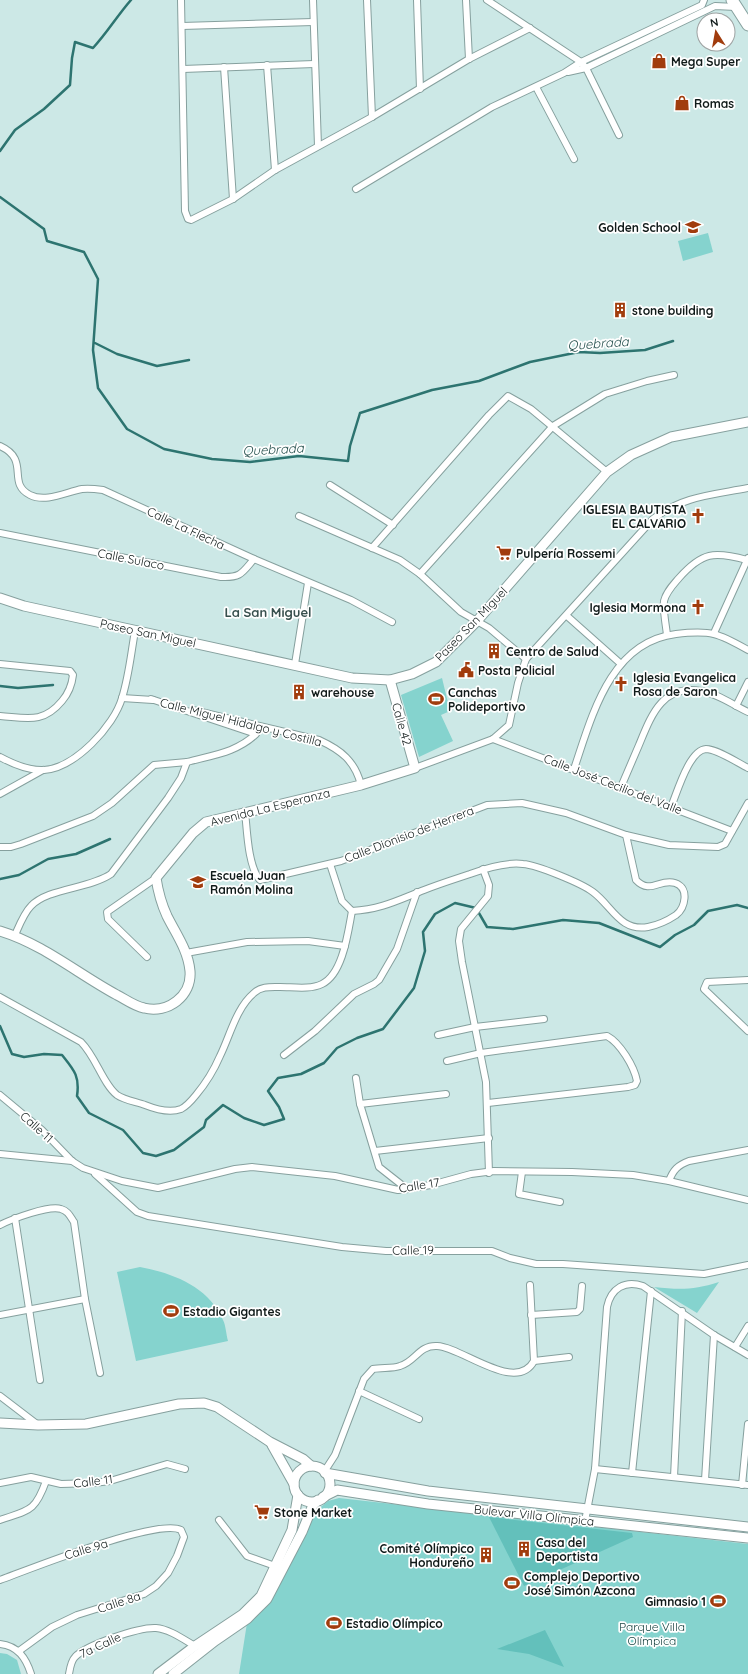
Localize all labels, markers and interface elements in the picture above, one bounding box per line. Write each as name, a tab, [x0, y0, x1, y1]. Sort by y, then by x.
north arrow	[696, 12, 736, 52]
text: N	[709, 15, 719, 30]
shop icon: Mega Super	[650, 52, 668, 70]
place label: Mega Super	[671, 54, 740, 69]
shop icon: Romas	[673, 94, 691, 112]
place label: Romas	[694, 96, 734, 111]
school or university icon: Golden School	[684, 218, 702, 236]
place label: Golden School	[598, 220, 681, 235]
building icon: stone building	[611, 301, 629, 319]
place label: stone building	[632, 303, 713, 318]
water label: Quebrada	[567, 333, 630, 353]
water label: Quebrada	[242, 439, 305, 459]
place label: IGLESIA BAUTISTA EL CALVARIO	[583, 502, 686, 531]
street label: Calle La Flecha	[145, 503, 227, 553]
church icon: IGLESIA BAUTISTA EL CALVARIO	[689, 507, 707, 525]
supermarket icon: Pulpería Rossemi	[495, 544, 513, 562]
street label: Calle Sulaco	[96, 545, 166, 573]
place label: Pulpería Rossemi	[516, 546, 615, 561]
street label: Paseo San Miguel	[432, 584, 510, 664]
church icon: Iglesia Mormona	[689, 598, 707, 616]
place label: Iglesia Mormona	[590, 600, 686, 615]
district label: La San Miguel	[224, 604, 312, 620]
street label: Paseo San Miguel	[99, 615, 197, 651]
building icon: Centro de Salud	[485, 642, 503, 660]
place label: Centro de Salud	[506, 644, 599, 659]
public building icon: Posta Policial	[457, 661, 475, 679]
place label: Posta Policial	[478, 663, 555, 678]
place label: Iglesia Evangelica Rosa de Saron	[633, 670, 736, 699]
church icon: Iglesia Evangelica Rosa de Saron	[612, 675, 630, 693]
building icon: warehouse	[290, 683, 308, 701]
place label: warehouse	[311, 685, 374, 700]
place label: Canchas Polideportivo	[448, 685, 526, 714]
sports icon: Canchas Polideportivo	[427, 690, 445, 708]
street label: Calle Miguel Hidalgo y Costilla	[158, 695, 324, 749]
street label: Calle 42	[389, 701, 415, 747]
street label: Calle José Cecilio del Valle	[542, 751, 684, 817]
street label: Avenida La Esperanza	[209, 785, 331, 829]
street label: Calle Dionisio de Herrera	[342, 802, 476, 866]
place label: Escuela Juan Ramón Molina	[210, 868, 293, 897]
school or university icon: Escuela Juan Ramón Molina	[189, 873, 207, 891]
street label: Calle 11	[17, 1108, 57, 1146]
street label: Calle 17	[397, 1174, 441, 1196]
street label: Calle 19	[392, 1242, 434, 1258]
sports icon: Estadio Gigantes	[162, 1302, 180, 1320]
place label: Estadio Gigantes	[183, 1304, 281, 1319]
street label: Calle 11	[73, 1471, 113, 1491]
street label: Bulevar Villa Olímpica	[473, 1501, 595, 1529]
supermarket icon: Stone Market	[253, 1503, 271, 1521]
place label: Stone Market	[274, 1505, 352, 1520]
street label: Calle 9a	[63, 1535, 109, 1563]
place label: Casa del Deportista	[536, 1535, 598, 1564]
building icon: Casa del Deportista	[515, 1540, 533, 1558]
place label: Comité Olímpico Hondureño	[379, 1541, 475, 1570]
building icon: Comité Olímpico Hondureño	[477, 1546, 495, 1564]
place label: Complejo Deportivo José Simón Azcona	[524, 1569, 640, 1598]
sports icon: Complejo Deportivo José Simón Azcona	[503, 1574, 521, 1592]
street label: Calle 8a	[96, 1588, 142, 1616]
sports icon: Gimnasio 1	[709, 1592, 727, 1610]
place label: Gimnasio 1	[645, 1594, 706, 1609]
sports icon: Estadio Olímpico	[325, 1614, 343, 1632]
place label: Estadio Olímpico	[346, 1616, 443, 1631]
park label: Parque Villa Olímpica	[619, 1619, 685, 1648]
street label: 7a Calle	[77, 1629, 123, 1661]

